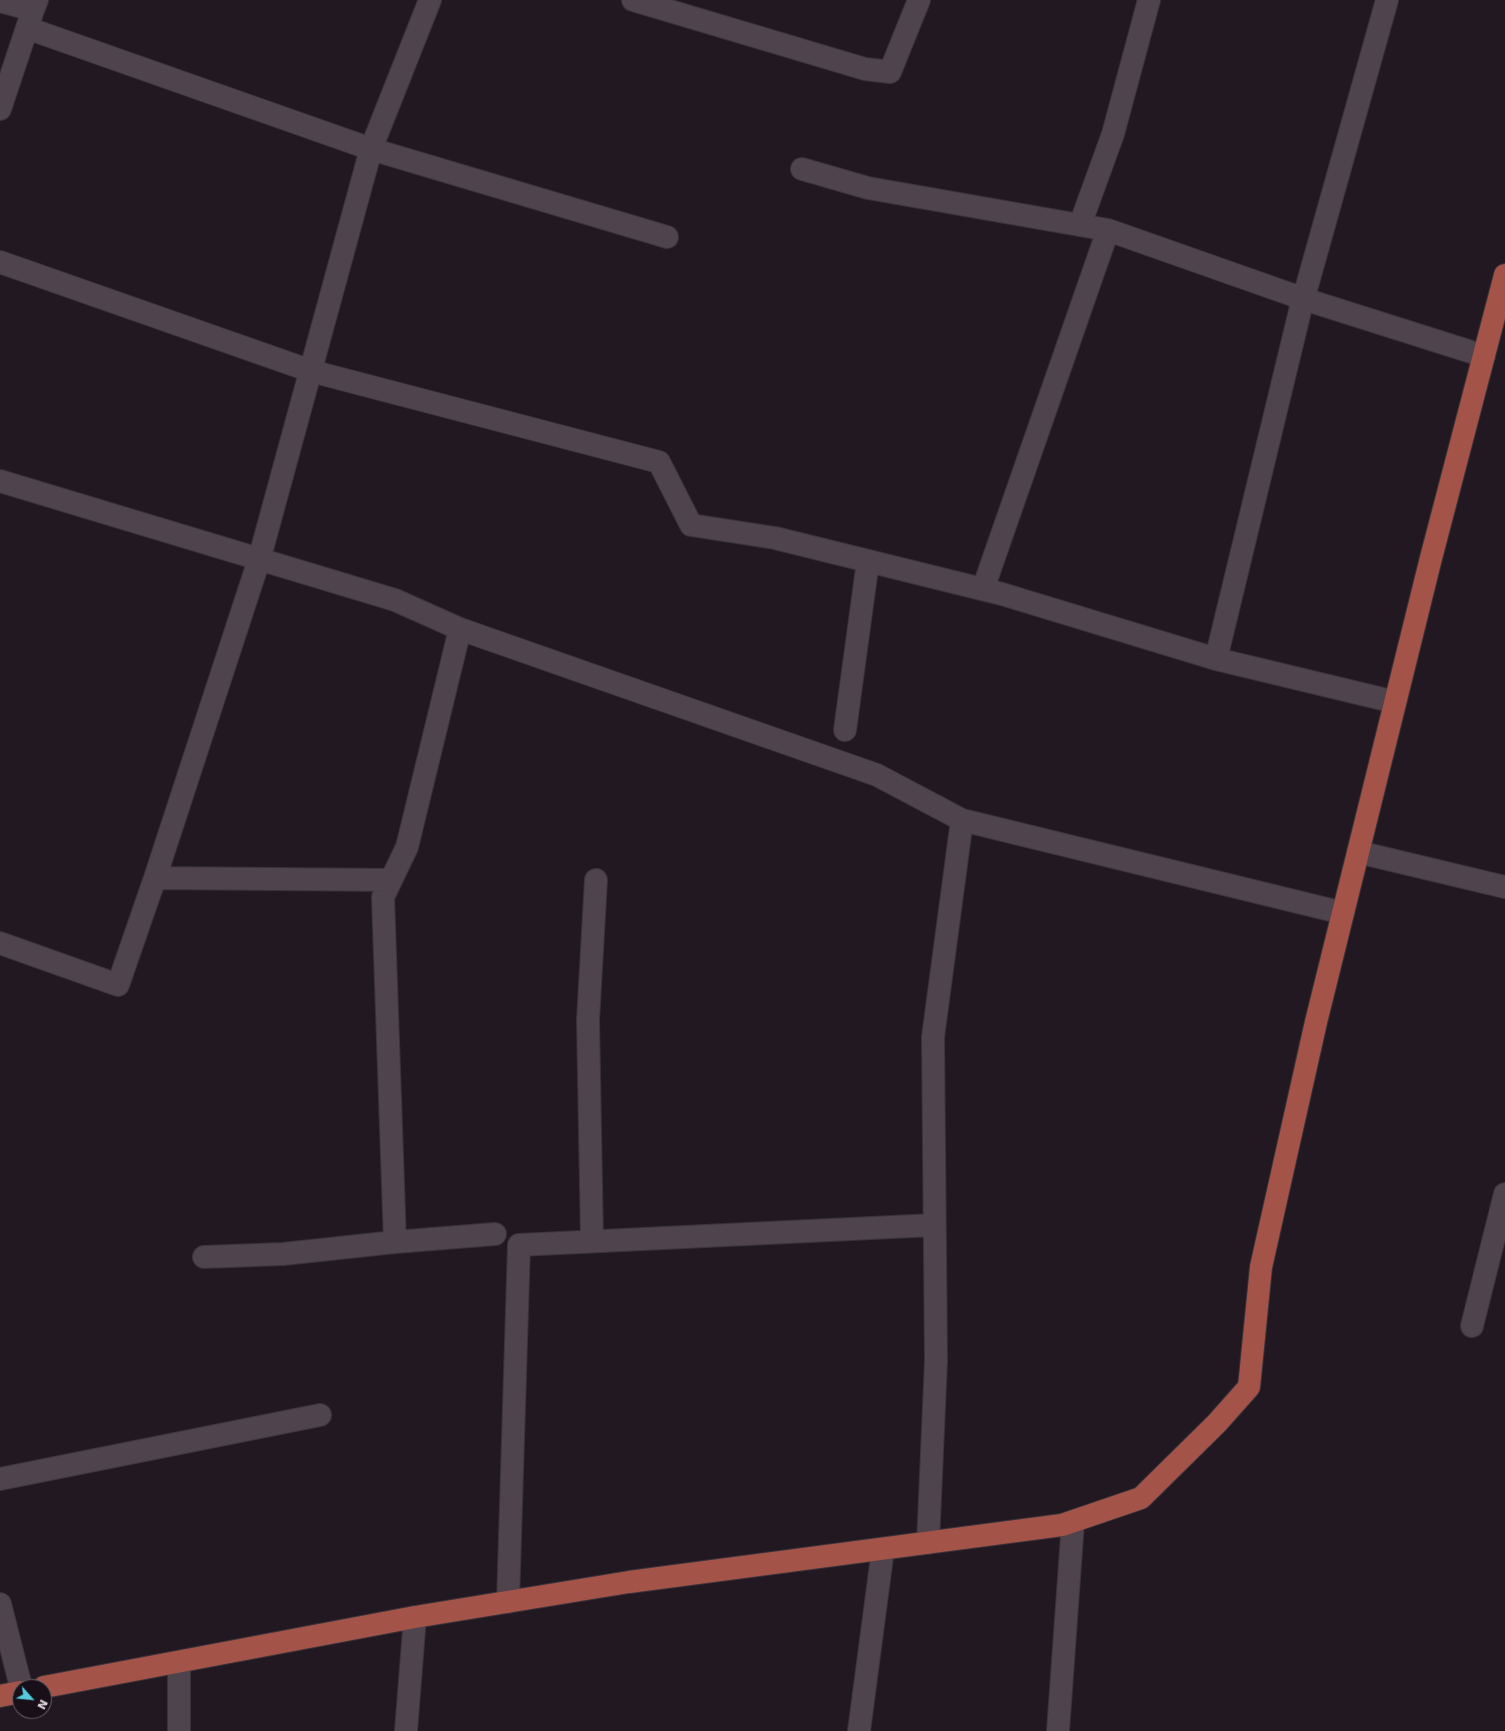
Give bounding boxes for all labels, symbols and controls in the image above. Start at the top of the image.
north arrow [12,1679,52,1719]
text: N [34,1697,50,1711]

